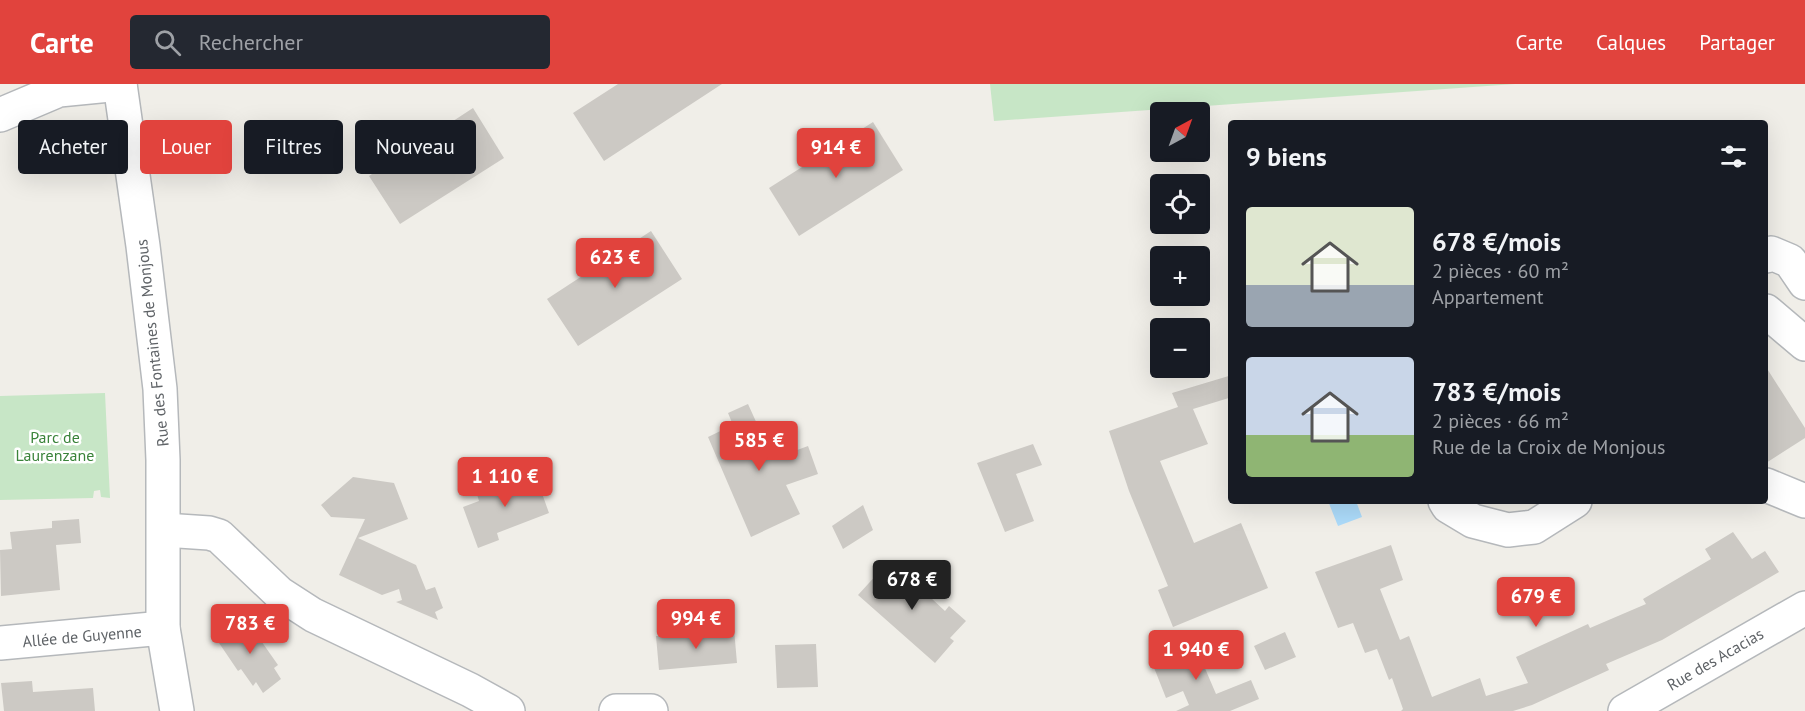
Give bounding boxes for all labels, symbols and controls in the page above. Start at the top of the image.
search box [130,15,550,69]
text: Carte [30,24,94,61]
icon: search [151,26,184,59]
text: Rechercher [199,28,303,56]
text: Carte [1516,29,1563,56]
text: Calques [1596,29,1666,56]
text: Partager [1699,29,1775,56]
north arrow [1150,102,1210,162]
map controls [1150,102,1210,378]
chip: Acheter [18,120,128,174]
chip: Louer [140,120,232,174]
chip: Filtres [244,120,343,174]
chip: Nouveau [355,120,476,174]
pin: 914 € [794,128,878,179]
text: 914 € [811,134,861,160]
text: 9 biens [1246,140,1327,173]
icon: filters [1717,140,1750,173]
button: locate [1150,174,1210,234]
text: 678 €/mois [1432,225,1561,258]
icon: home [1294,231,1366,303]
street label: Rue des Fontaines de Monjous [131,238,173,448]
pin: 623 € [573,238,657,289]
text: 623 € [590,244,640,270]
button: + [1150,246,1210,306]
text: 2 pièces · 60 m² [1432,258,1569,284]
text: Appartement [1432,284,1544,310]
button: − [1150,318,1210,378]
text: 783 €/mois [1432,375,1561,408]
icon: home [1294,381,1366,453]
text: 2 pièces · 66 m² [1432,408,1569,434]
pin: 585 € [717,421,801,472]
park label: Parc de Laurenzane [16,427,94,465]
text: 585 € [734,427,784,453]
text: Rue de la Croix de Monjous [1432,434,1665,460]
pin: 1 110 € [450,457,560,508]
text: 1 110 € [472,463,538,489]
pin: 678 € [870,560,954,611]
text: 678 € [887,566,937,592]
pin: 679 € [1494,577,1578,628]
text: 679 € [1511,583,1561,609]
pin: 994 € [654,599,738,650]
pin: 783 € [208,604,292,655]
text: 994 € [671,605,721,631]
text: 783 € [225,610,275,636]
street label: Allée de Guyenne [22,621,142,651]
street label: Rue des Acacias [1663,623,1767,695]
pin: 1 940 € [1141,630,1251,681]
text: 1 940 € [1163,636,1229,662]

